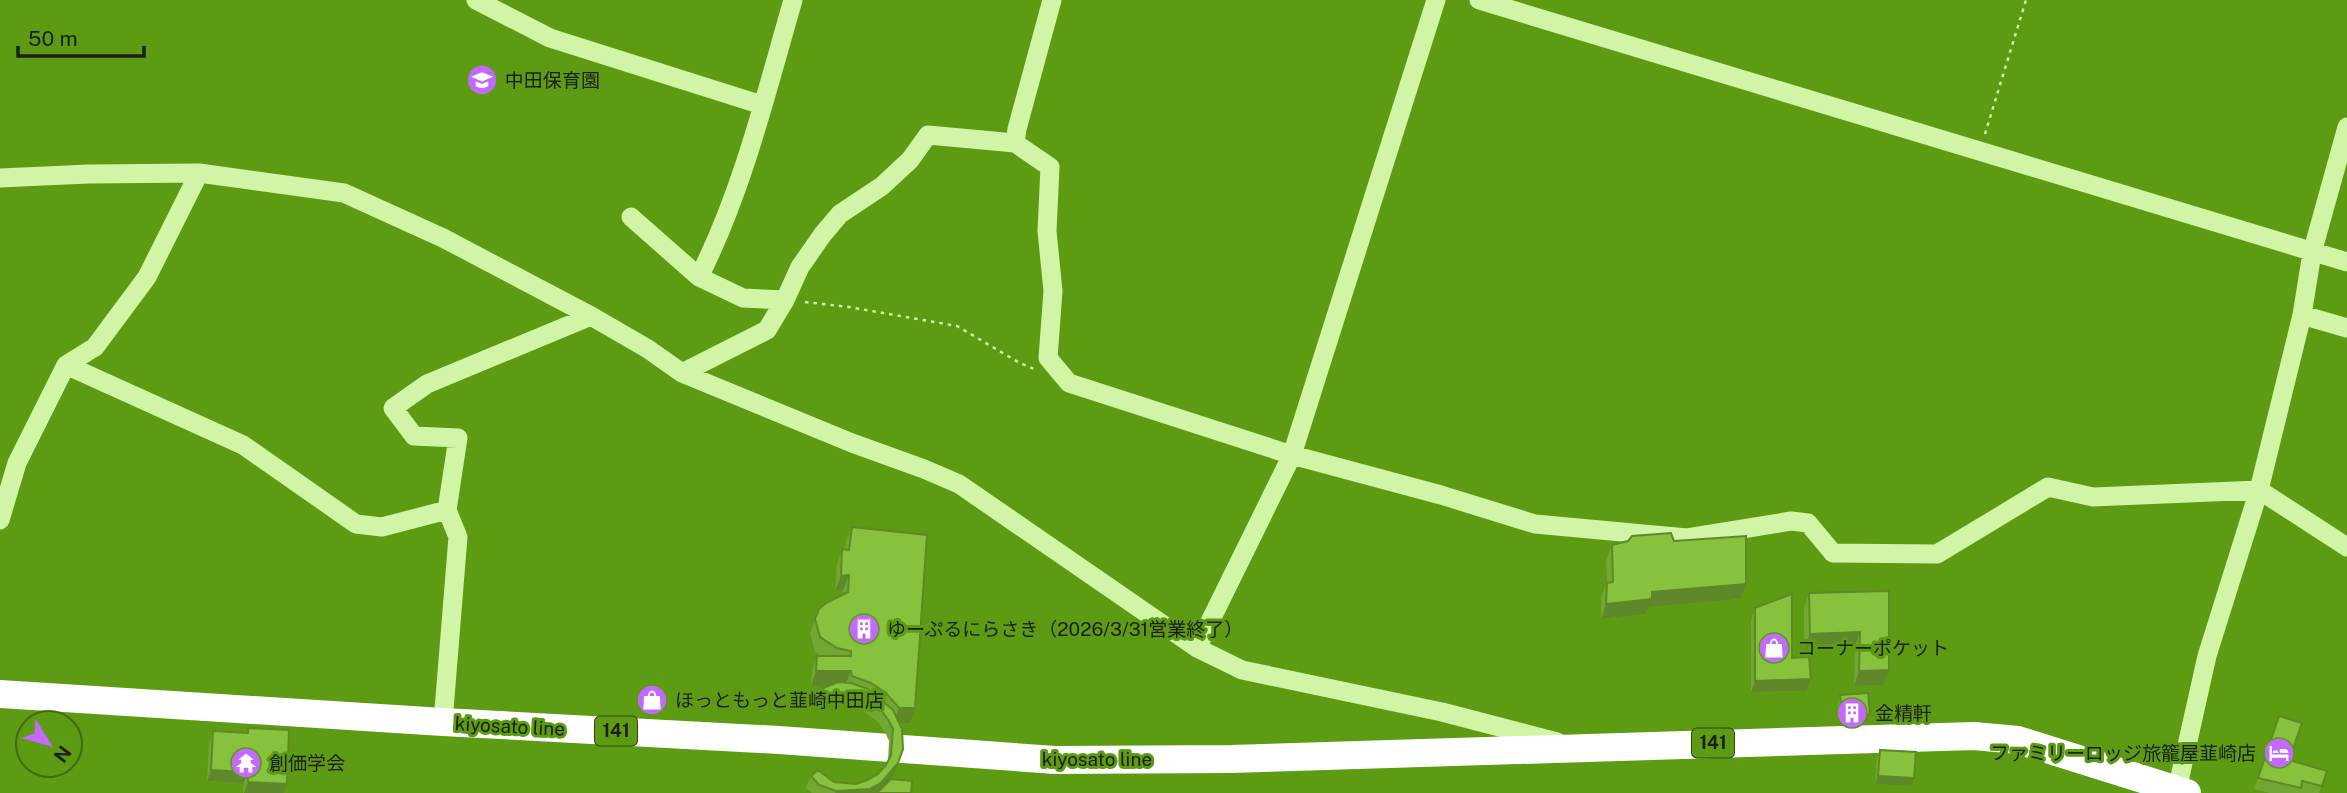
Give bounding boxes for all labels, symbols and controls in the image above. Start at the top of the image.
scale bar [18,14,144,58]
text: 50 m [28,26,78,51]
school or university icon: 中田保育園 [465,63,499,97]
place label: 中田保育園 [505,69,600,91]
building icon: ゆーぷるにらさき（2026/3/31営業終了） [847,612,881,646]
place label: ゆーぷるにらさき（2026/3/31営業終了） [887,618,1243,640]
shop icon: コーナーポケット [1757,631,1791,665]
place label: コーナーポケット [1797,637,1949,659]
shop icon: ほっともっと韮崎中田店 [635,683,669,717]
place label: ほっともっと韮崎中田店 [675,689,884,711]
building icon: 金精軒 [1835,696,1869,730]
place label: 金精軒 [1875,702,1932,724]
north arrow [14,709,84,779]
street label: kiyosato line [454,712,566,740]
road number: 141 [595,716,637,746]
road number: 141 [1692,728,1734,758]
hotel icon: ファミリーロッジ旅籠屋韮崎店 [2262,736,2296,770]
text: N [49,742,76,767]
place label: ファミリーロッジ旅籠屋韮崎店 [1990,742,2256,764]
temple icon: 創価学会 [229,746,263,780]
street label: kiyosato line [1042,748,1152,770]
place label: 創価学会 [269,752,345,774]

